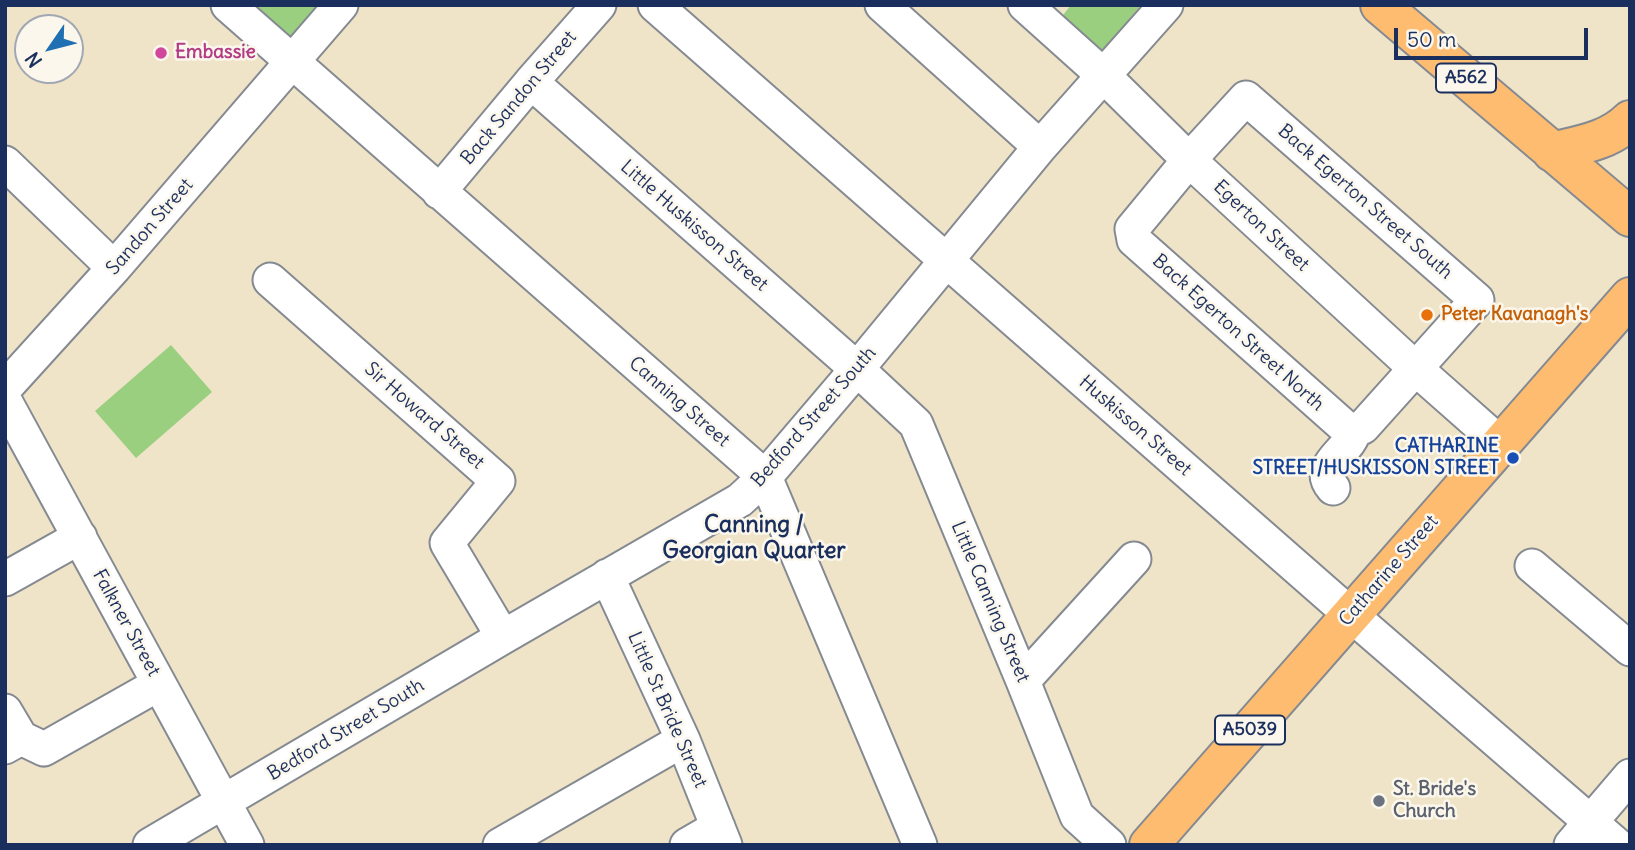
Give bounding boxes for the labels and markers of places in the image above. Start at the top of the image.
place label: Embassie [175,42,256,64]
marker: Embassie [153,45,169,61]
place label: Peter Kavanagh's [1441,304,1588,326]
marker: Peter Kavanagh's [1419,307,1435,323]
place label: CATHARINE STREET/HUSKISSON STREET [1252,436,1499,480]
marker: CATHARINE STREET/HUSKISSON STREET [1505,450,1521,466]
place label: St. Bride's Church [1393,779,1476,823]
marker: St. Bride's Church [1371,793,1387,809]

